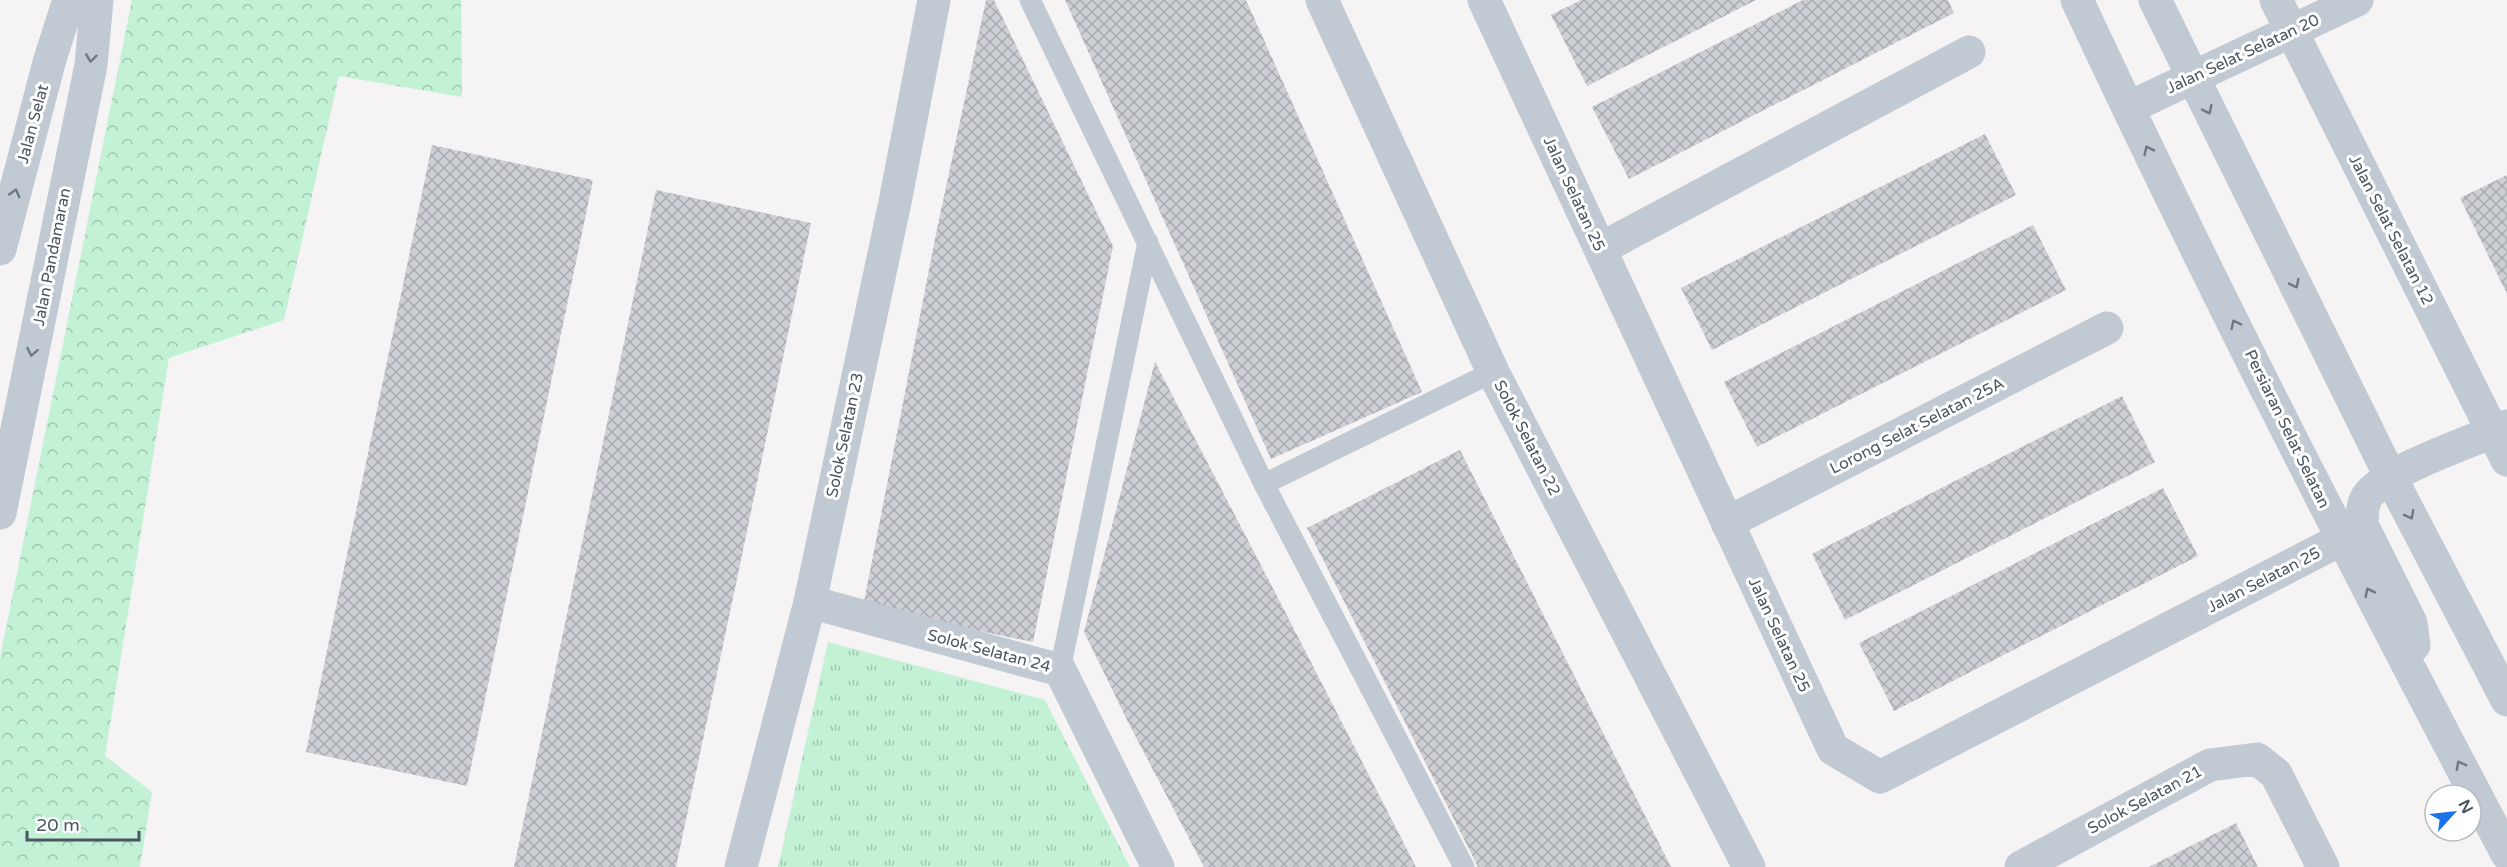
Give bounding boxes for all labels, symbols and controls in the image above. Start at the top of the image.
street label: Jalan Selat Selatan 20 [2164,10,2322,98]
one-way arrow [86,54,98,63]
street label: Jalan Selat [13,82,53,166]
one-way arrow [2201,103,2212,114]
street label: Jalan Selatan 25 [1539,134,1609,254]
one-way arrow [2144,145,2156,156]
street label: Jalan Selat Selatan 12 [2344,151,2438,309]
street label: Jalan Pandamaran [29,186,75,328]
one-way arrow [7,188,20,198]
one-way arrow [2287,278,2299,289]
one-way arrow [2231,320,2242,331]
street label: Persiaran Selat Selatan [2240,346,2334,512]
one-way arrow [26,347,39,357]
street label: Solok Selatan 23 [822,371,868,499]
street label: Lorong Selat Selatan 25A [1826,373,2008,479]
street label: Solok Selatan 22 [1489,377,1565,499]
one-way arrow [2403,508,2415,519]
street label: Jalan Selatan 25 [2204,543,2324,617]
street label: Jalan Selatan 25 [1744,575,1814,695]
one-way arrow [2365,588,2377,599]
street label: Solok Selatan 24 [925,625,1053,677]
street label: Solok Selatan 21 [2084,761,2206,839]
one-way arrow [2456,761,2467,771]
north arrow [2423,783,2483,843]
text: N [2454,796,2477,817]
scale bar [27,804,140,842]
text: 20 m [36,814,80,836]

